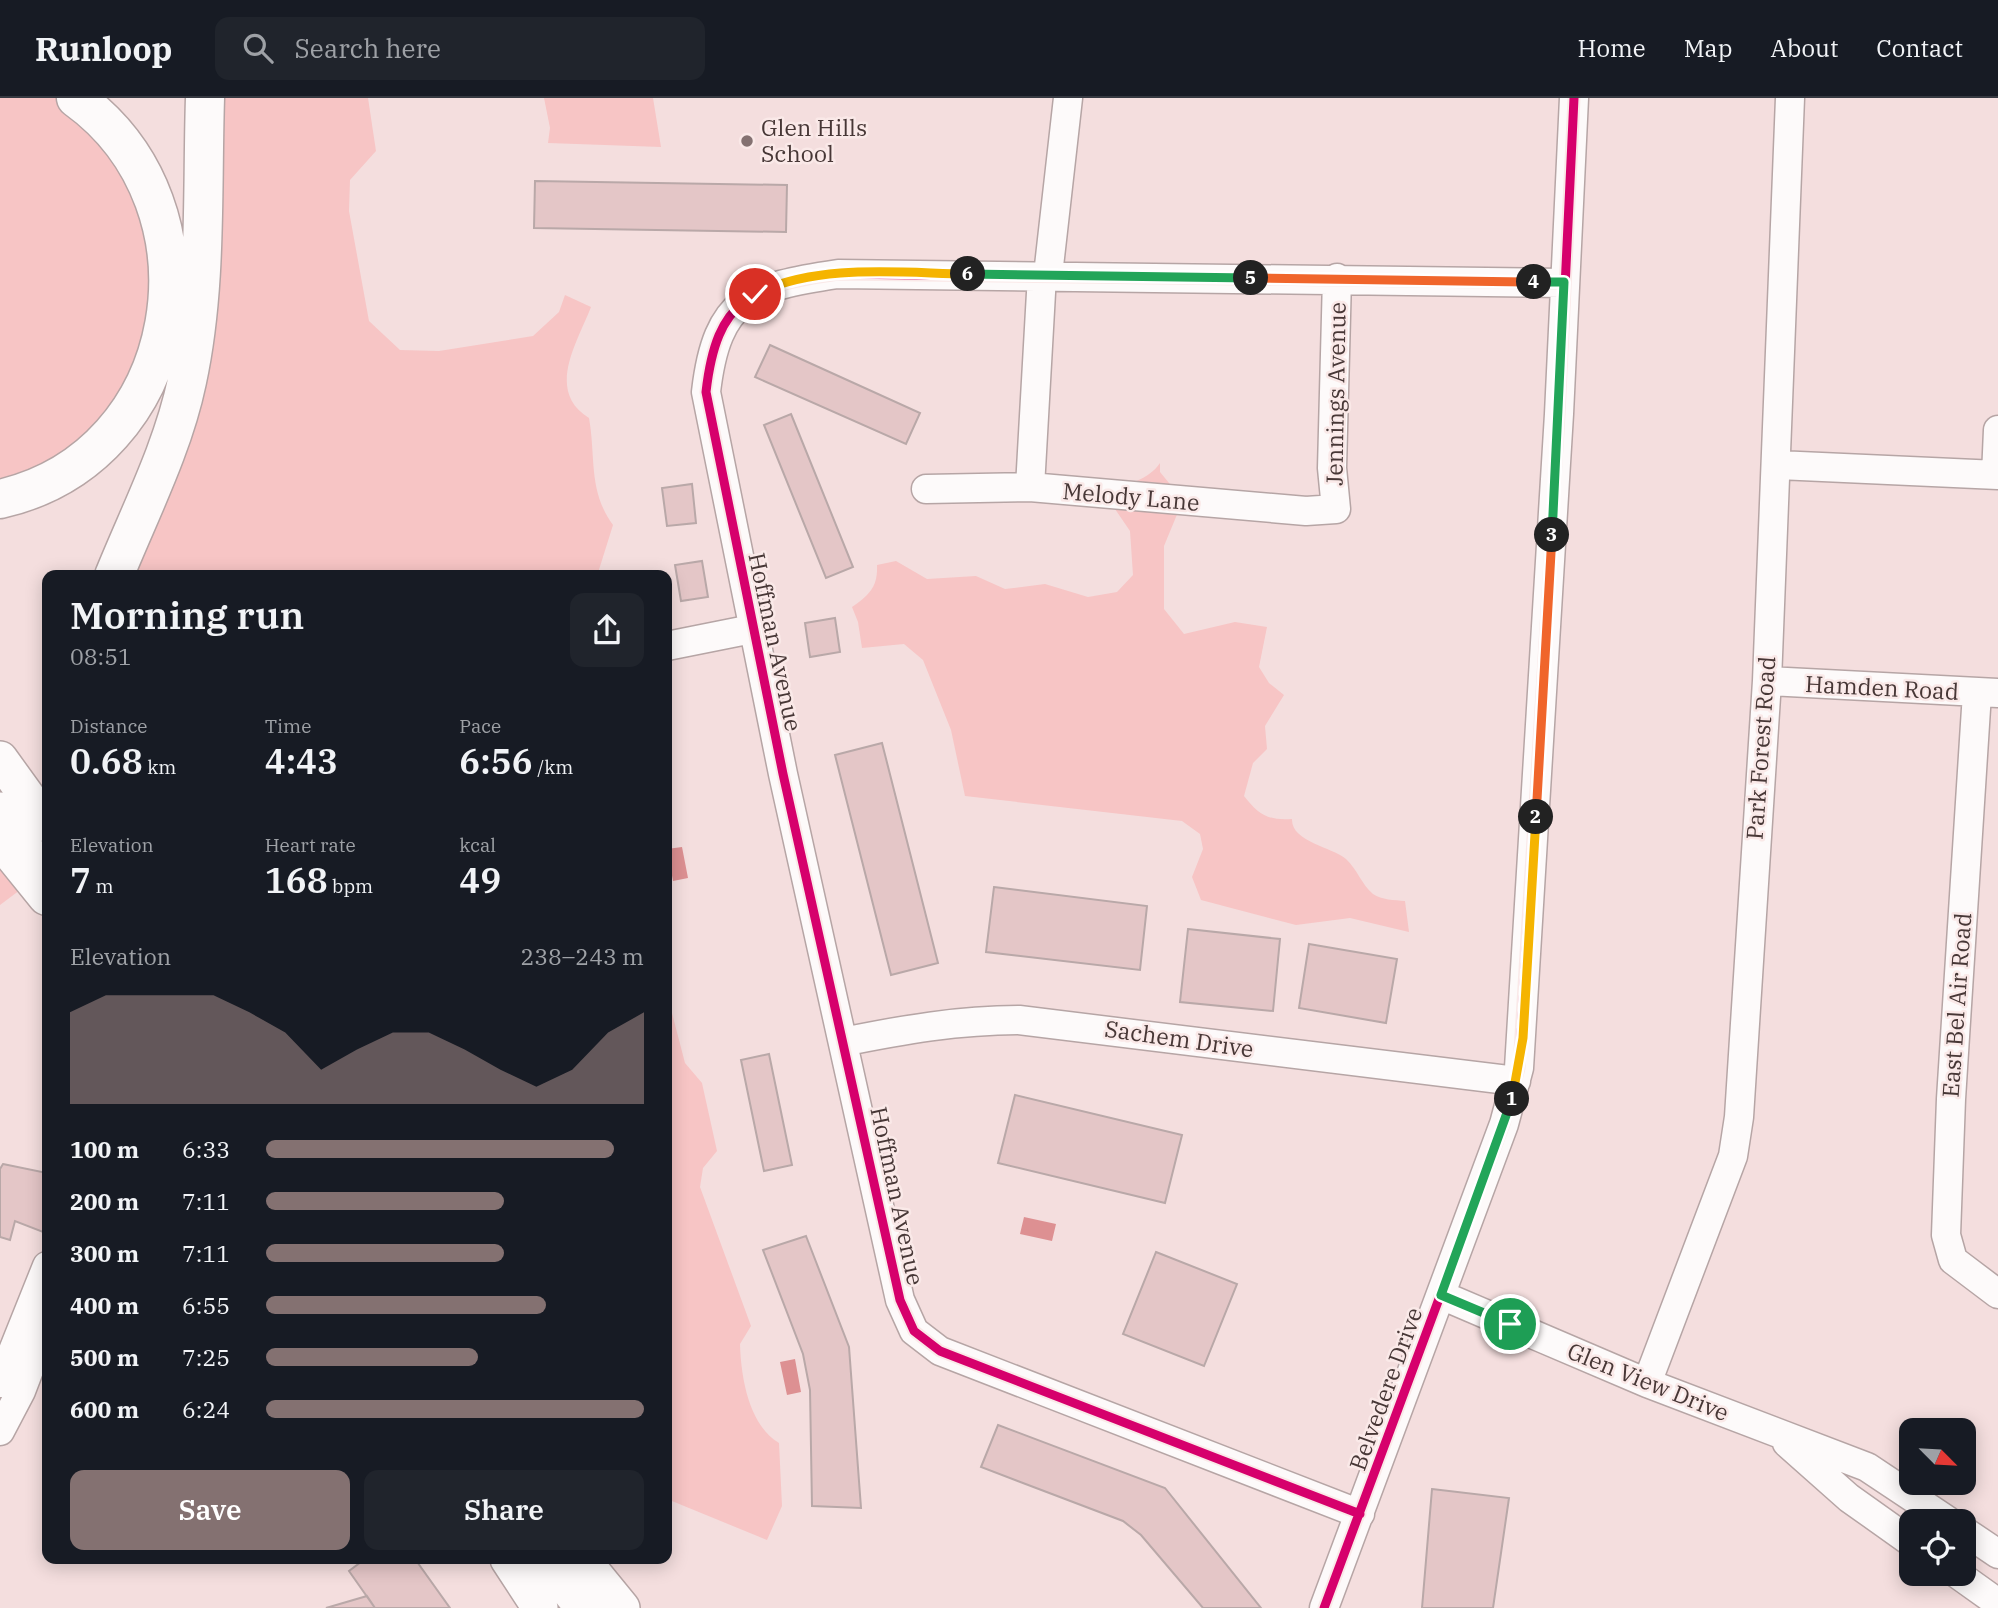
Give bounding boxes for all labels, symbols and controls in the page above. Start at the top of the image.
search box [215,17,705,80]
text: Runloop [35,27,173,70]
icon: search [239,29,277,67]
text: Search here [295,31,441,65]
text: Home [1578,32,1646,64]
text: Map [1684,32,1732,64]
text: About [1770,32,1838,64]
text: Contact [1876,32,1963,64]
place label: Glen Hills School [761,112,867,168]
marker: Glen Hills School [739,133,755,149]
pin: 6 [950,256,986,292]
pin: 5 [1234,260,1268,296]
text: 6 [962,261,973,285]
pin [725,264,785,324]
pin: 4 [1516,264,1552,300]
text: 5 [1245,265,1256,289]
text: 4 [1528,269,1539,293]
icon: check [736,275,774,313]
street label: Jennings Avenue [1318,302,1352,486]
street label: Melody Lane [1061,475,1201,517]
pin: 3 [1534,518,1570,552]
text: 3 [1546,522,1557,546]
street label: Hoffman Avenue [742,550,810,734]
text: Morning run [70,590,304,639]
button: share [570,593,644,667]
text: 08:51 [70,641,132,671]
street label: Park Forest Road [1739,655,1781,841]
street label: Hamden Road [1804,668,1960,706]
text: Distance [70,714,148,738]
text: Time [265,714,311,738]
text: Pace [459,714,501,738]
text: 0.68 [70,738,143,784]
text: 4:43 [265,738,338,784]
text: 6:56 [459,738,533,784]
text: km [143,755,176,779]
text: /km [533,755,573,779]
pin: 2 [1518,800,1554,834]
text: 2 [1530,804,1541,828]
text: Elevation [70,833,154,857]
text: Heart rate [265,833,356,857]
text: kcal [459,833,496,857]
text: 7 [70,857,91,903]
text: 168 [265,857,328,903]
text: 49 [459,857,501,903]
text: m [91,874,114,898]
text: bpm [328,874,373,898]
street label: East Bel Air Road [1935,911,1977,1098]
text: Elevation [70,941,171,971]
text: 238–243 m [520,941,644,971]
street label: Sachem Drive [1103,1013,1255,1063]
pin: 1 [1494,1082,1530,1116]
text: 1 [1506,1086,1517,1110]
street label: Hoffman Avenue [864,1104,932,1288]
text: 100 m [70,1134,139,1164]
text: 6:33 [182,1134,230,1164]
text: 200 m [70,1186,139,1216]
text: 7:11 [182,1186,230,1216]
text: 300 m [70,1238,139,1268]
text: 7:11 [182,1238,230,1268]
text: 400 m [70,1290,139,1320]
text: 6:55 [182,1290,230,1320]
pin [1480,1294,1540,1354]
street label: Belvedere Drive [1342,1303,1428,1474]
icon: arrive [1491,1305,1529,1343]
street label: Glen View Drive [1563,1335,1733,1427]
text: 500 m [70,1342,139,1372]
text: 7:25 [182,1342,230,1372]
text: 600 m [70,1394,139,1424]
text: 6:24 [182,1394,230,1424]
north arrow [1899,1418,1976,1494]
map controls [1899,1418,1976,1586]
button: Save [70,1470,350,1550]
button: Share [364,1470,644,1550]
button: locate [1899,1509,1976,1586]

